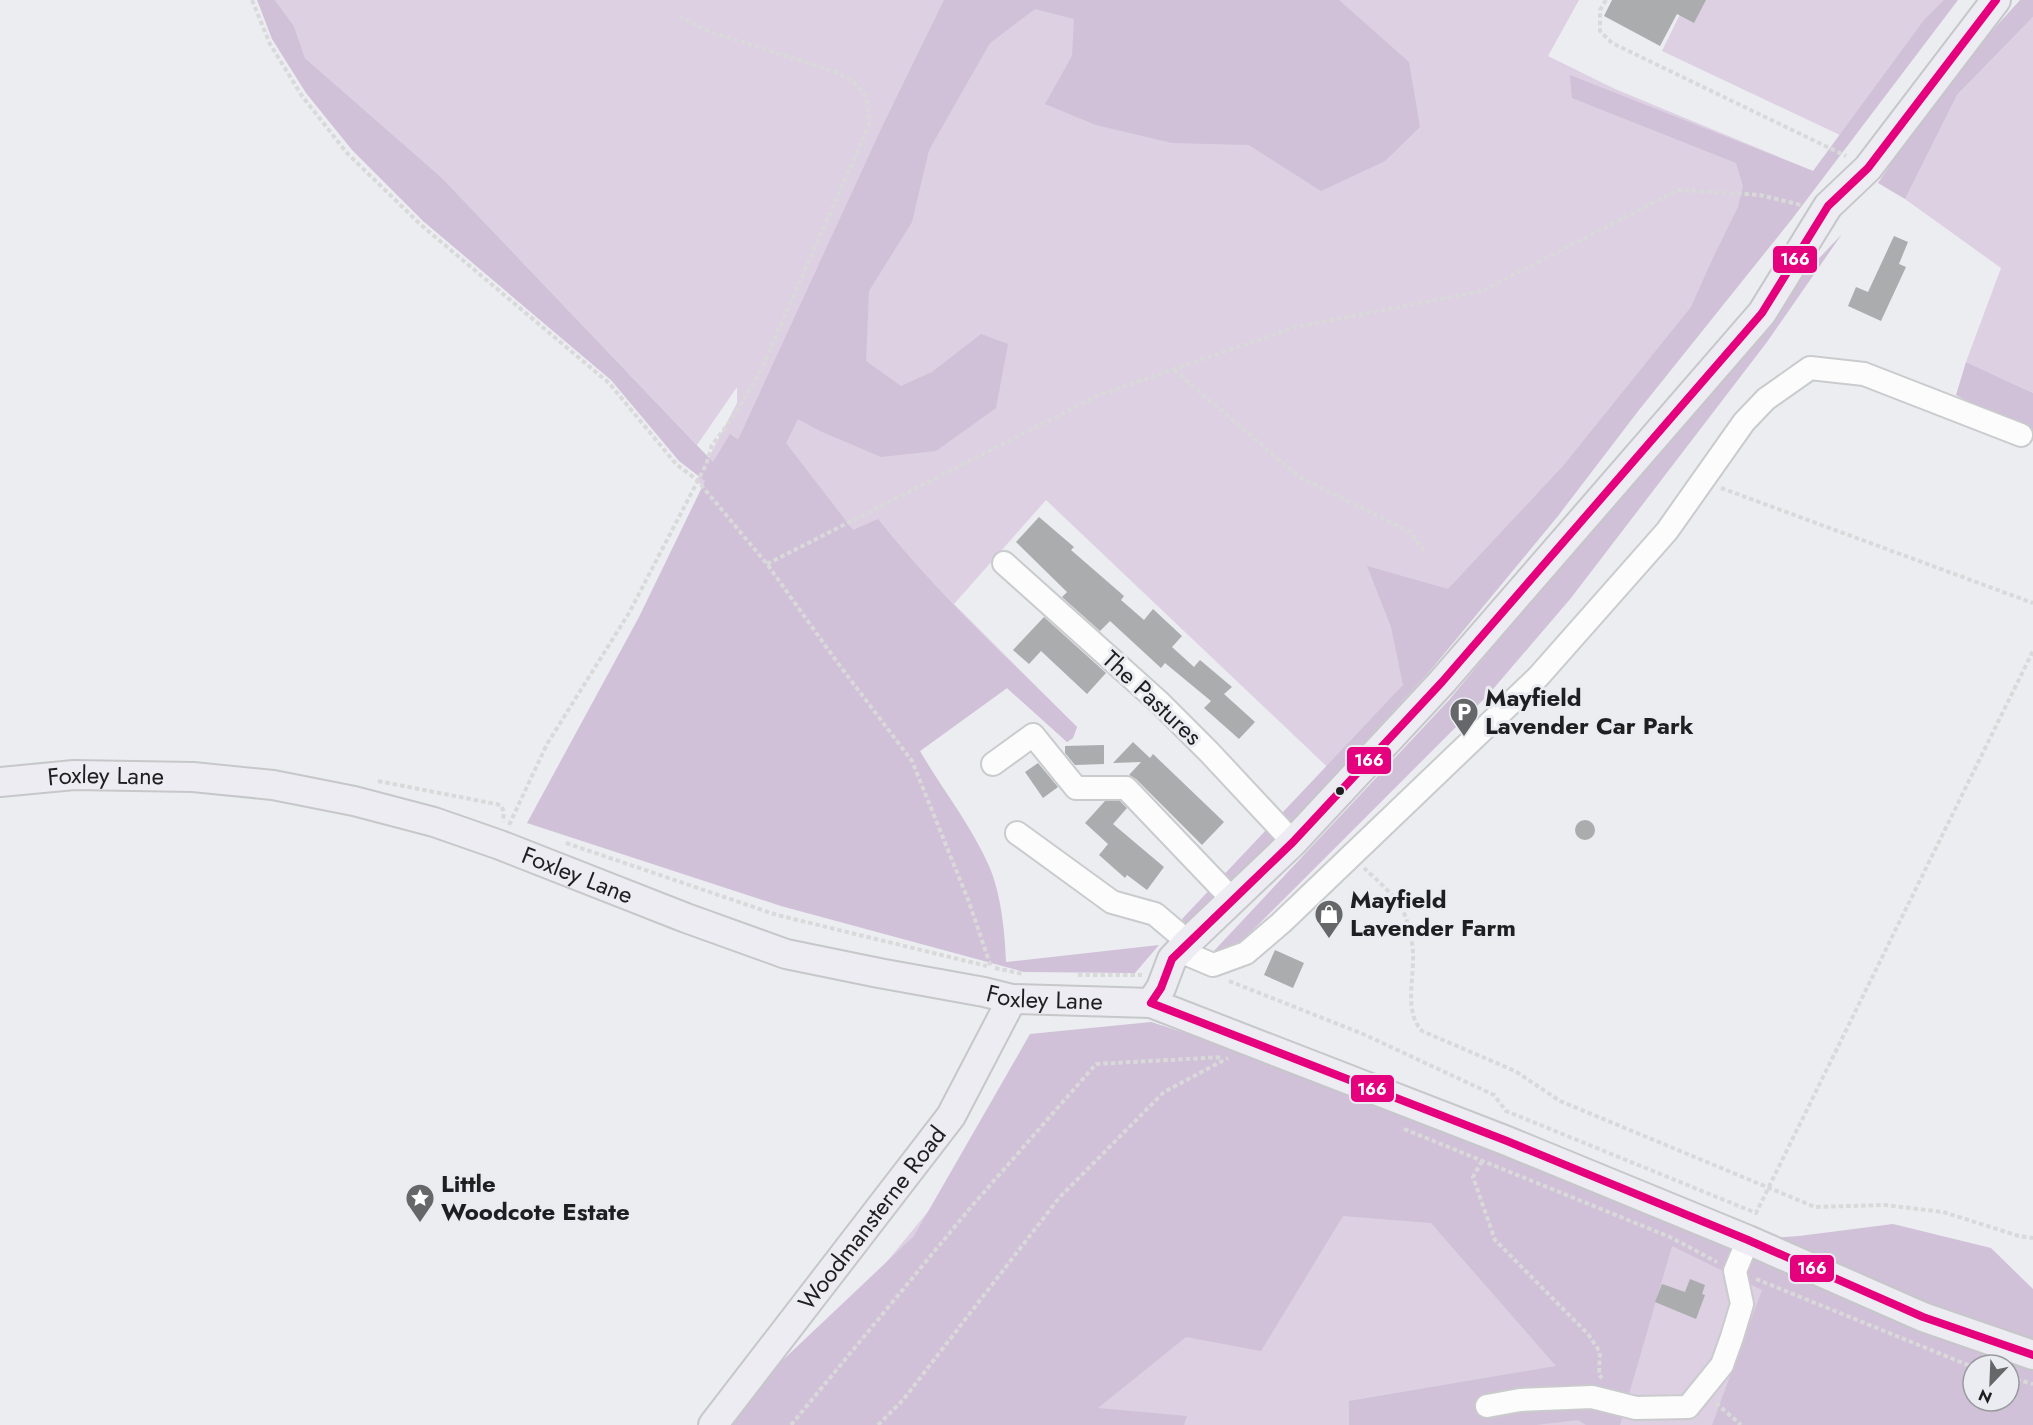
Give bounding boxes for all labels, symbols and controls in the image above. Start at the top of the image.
line badge: 166 [1772,245,1818,274]
text: 166 [1780,248,1810,271]
street label: The Pastures [1095,642,1210,753]
place label: Mayfield Lavender Car Park [1485,680,1694,743]
parking icon: Mayfield Lavender Car Park [1448,696,1480,738]
line badge: 166 [1346,746,1392,775]
text: 166 [1354,749,1384,772]
street label: Foxley Lane [46,757,164,794]
unlabelled marker [1334,785,1346,797]
street label: Foxley Lane [517,837,638,913]
place label: Mayfield Lavender Farm [1350,882,1516,945]
shop icon: Mayfield Lavender Farm [1313,898,1345,940]
street label: Foxley Lane [983,975,1103,1019]
line badge: 166 [1350,1074,1395,1103]
text: 166 [1357,1078,1387,1101]
street label: Woodmansterne Road [789,1118,954,1318]
place label: Little Woodcote Estate [441,1166,630,1229]
place icon: Little Woodcote Estate [404,1182,436,1224]
line badge: 166 [1789,1254,1835,1283]
text: 166 [1797,1257,1827,1280]
north arrow [1961,1353,2021,1413]
text: N [1975,1383,1996,1409]

